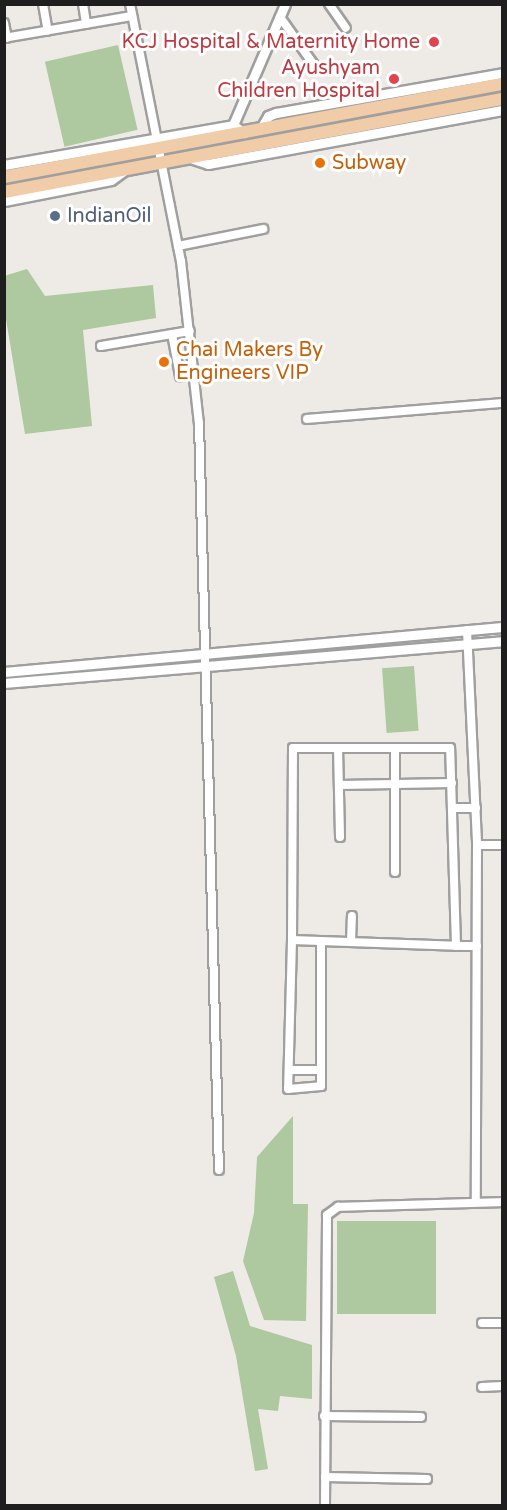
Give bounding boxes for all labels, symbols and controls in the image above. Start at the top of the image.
place label: KCJ Hospital & Maternity Home [122,30,420,54]
marker: KCJ Hospital & Maternity Home [425,33,443,51]
place label: Ayushyam Children Hospital [217,56,380,103]
marker: Ayushyam Children Hospital [385,70,403,88]
place label: Subway [332,151,406,175]
marker: Subway [313,156,327,170]
place label: IndianOil [67,204,151,228]
marker: IndianOil [48,209,62,223]
place label: Chai Makers By Engineers VIP [176,338,323,385]
marker: Chai Makers By Engineers VIP [157,355,171,369]

